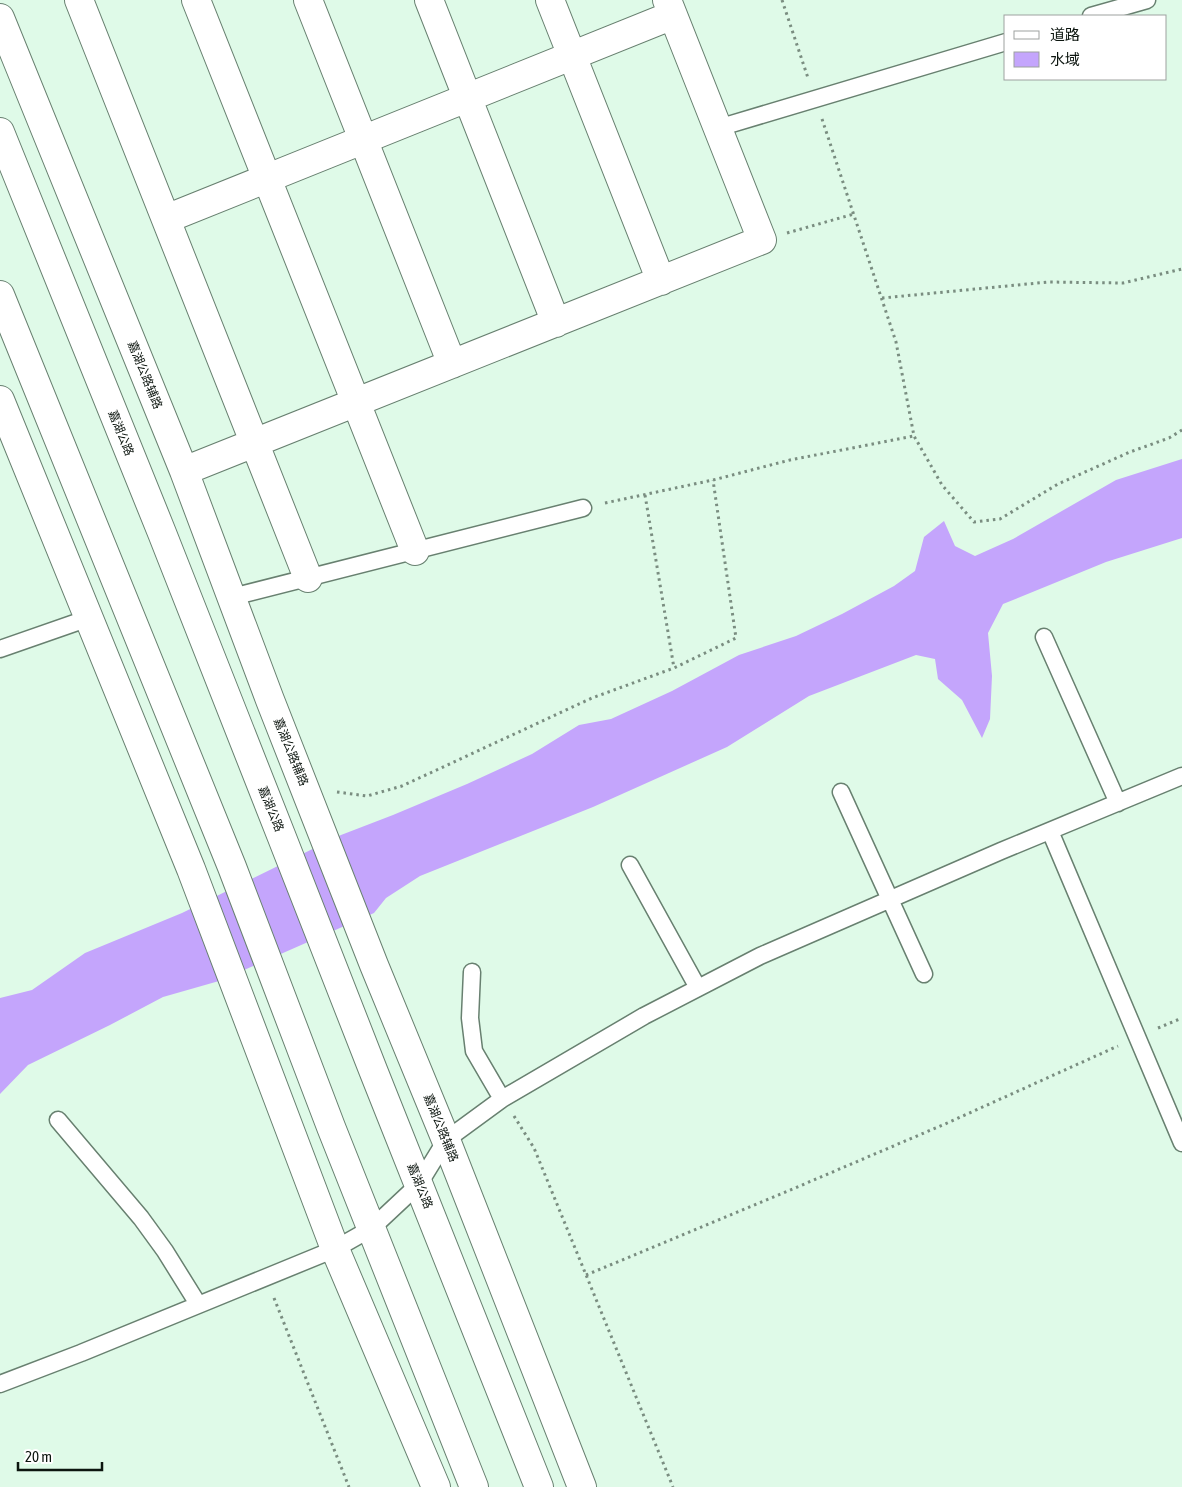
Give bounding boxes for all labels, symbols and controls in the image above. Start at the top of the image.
legend [1004,15,1167,80]
text: 道路 [1050,26,1080,43]
text: 水域 [1050,51,1080,68]
street label: 嘉湖公路辅路 [125,339,165,411]
street label: 嘉湖公路 [106,408,136,458]
street label: 嘉湖公路辅路 [271,716,311,788]
street label: 嘉湖公路 [256,784,286,834]
street label: 嘉湖公路辅路 [421,1092,461,1164]
street label: 嘉湖公路 [405,1161,435,1211]
scale bar [18,1440,101,1472]
text: 20 m [25,1448,52,1465]

